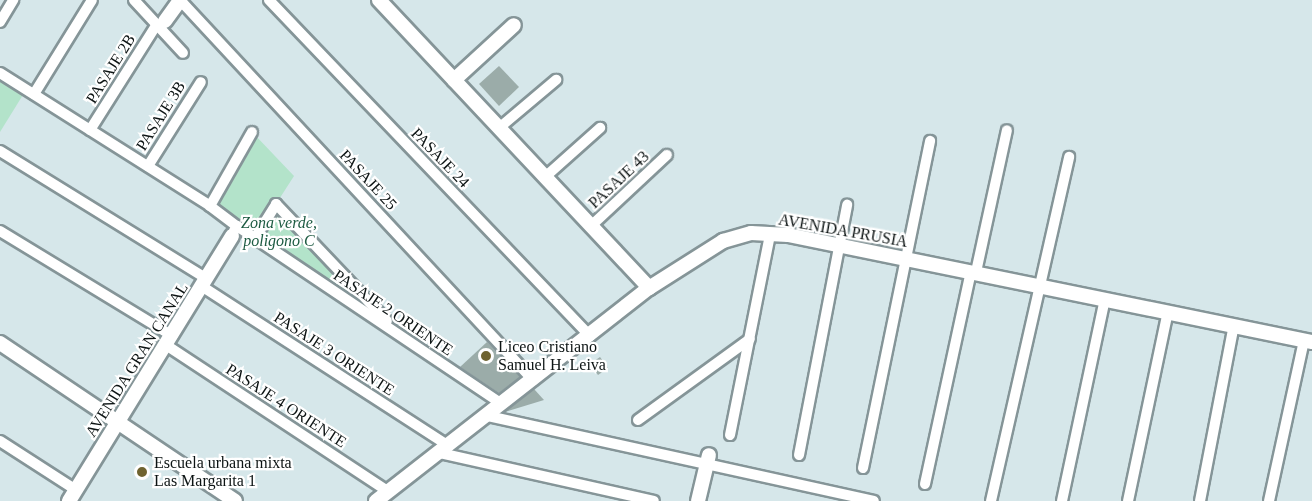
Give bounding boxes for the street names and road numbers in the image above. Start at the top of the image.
street label: PASAJE 2B [82,31,140,107]
street label: PASAJE 3B [132,78,190,154]
street label: PASAJE 24 [407,124,473,192]
street label: PASAJE 25 [335,146,401,214]
street label: PASAJE 43 [585,147,653,213]
street label: AVENIDA PRUSIA [776,210,910,252]
street label: PASAJE 2 ORIENTE [330,266,456,360]
street label: AVENIDA GRAN CANAL [81,279,193,441]
street label: PASAJE 3 ORIENTE [270,308,398,400]
street label: PASAJE 4 ORIENTE [222,360,350,452]

